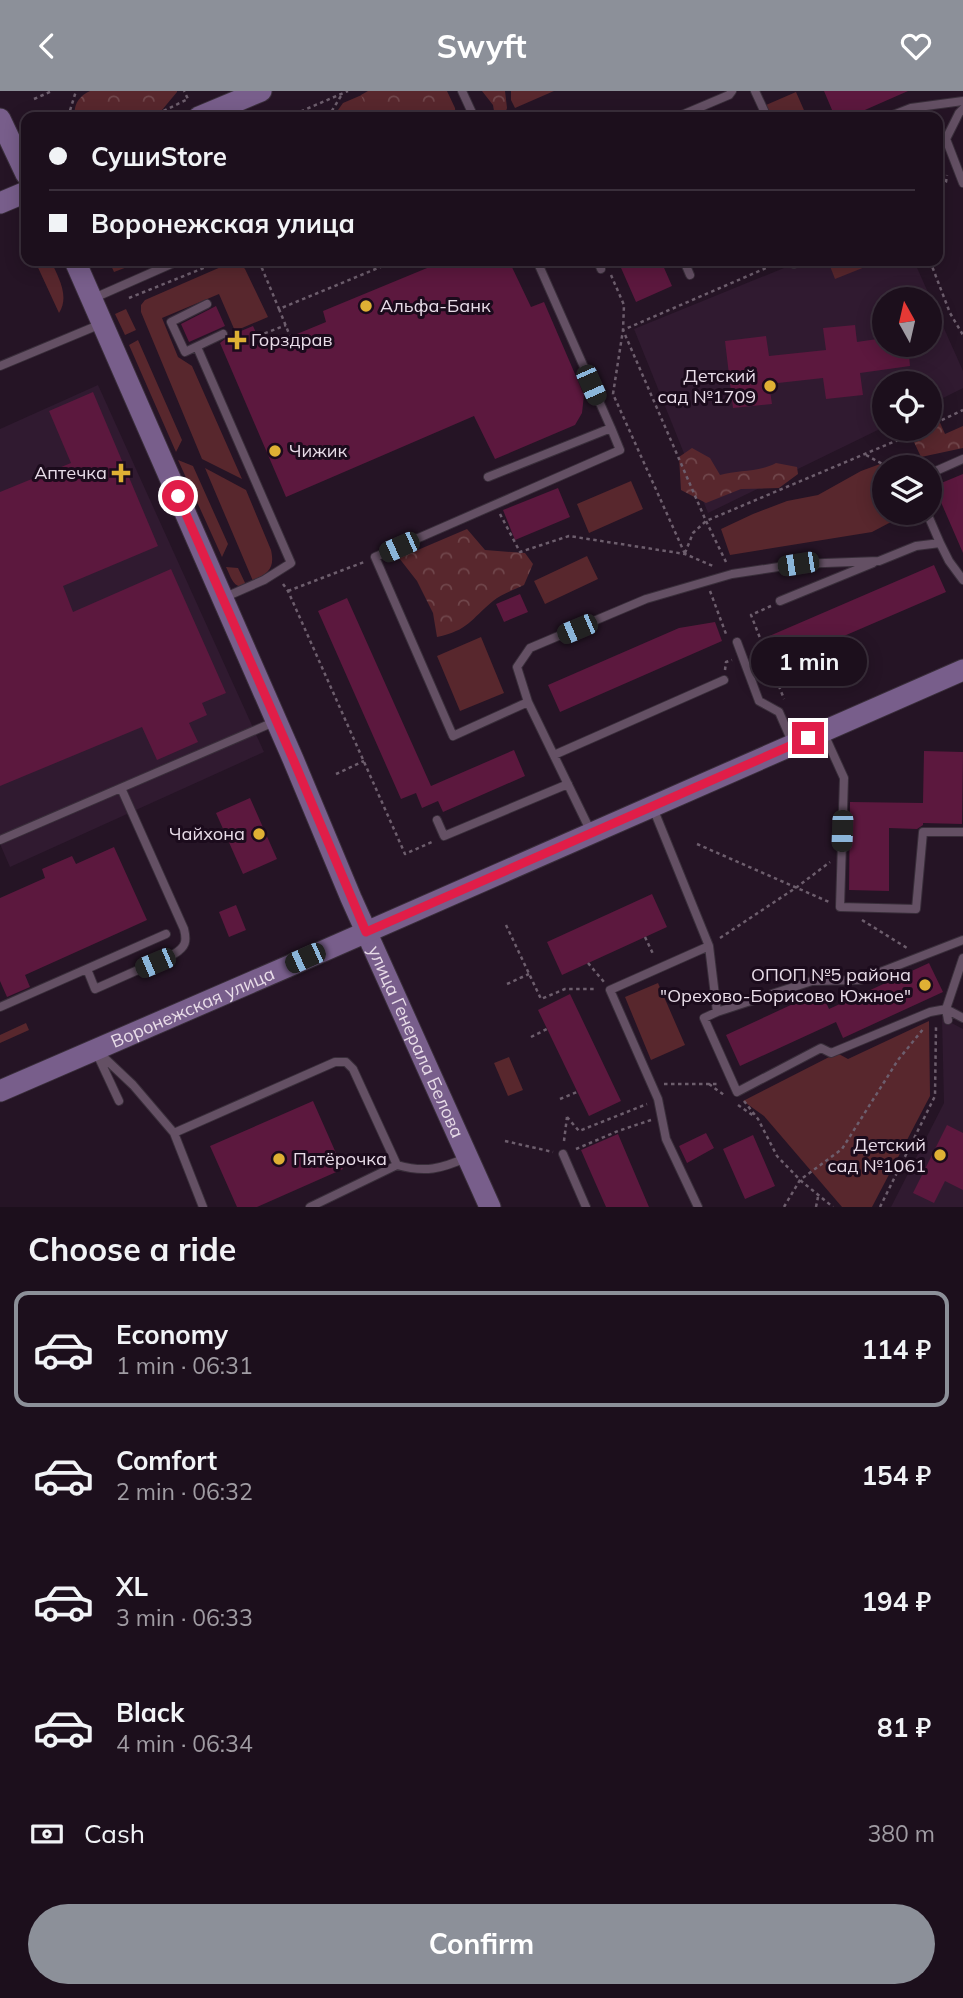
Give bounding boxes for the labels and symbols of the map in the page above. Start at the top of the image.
north arrow [872,287,942,357]
place label: Альфа-Банк [380,294,491,317]
marker: Альфа-Банк [358,298,374,314]
place label: Горздрав [251,328,333,351]
marker: Горздрав [229,332,245,348]
car [573,362,610,408]
place label: Детский сад №1709 [658,364,756,408]
marker: Детский сад №1709 [762,378,778,394]
place label: Чижик [289,439,347,462]
marker: Чижик [267,443,283,459]
place label: Аптечка [34,461,107,484]
marker: Аптечка [113,465,129,481]
route start [162,480,194,512]
car [376,529,423,565]
car [776,550,821,578]
car [554,611,601,647]
callout: 1 min [750,637,866,685]
route end [792,722,824,754]
car [831,810,854,852]
place label: Чайхона [169,822,245,845]
marker: Чайхона [251,826,267,842]
car [282,940,329,976]
street label: улица Генерала Белова [363,942,469,1141]
car [132,945,179,981]
street label: Воронежская улица [107,962,278,1053]
place label: ОПОП №5 района "Орехово-Борисово Южное" [660,963,911,1007]
marker: ОПОП №5 района "Орехово-Борисово Южное" [917,977,933,993]
place label: Детский сад №1061 [828,1133,926,1177]
place label: Пятёрочка [293,1147,387,1170]
marker: Детский сад №1061 [932,1147,948,1163]
marker: Пятёрочка [271,1151,287,1167]

